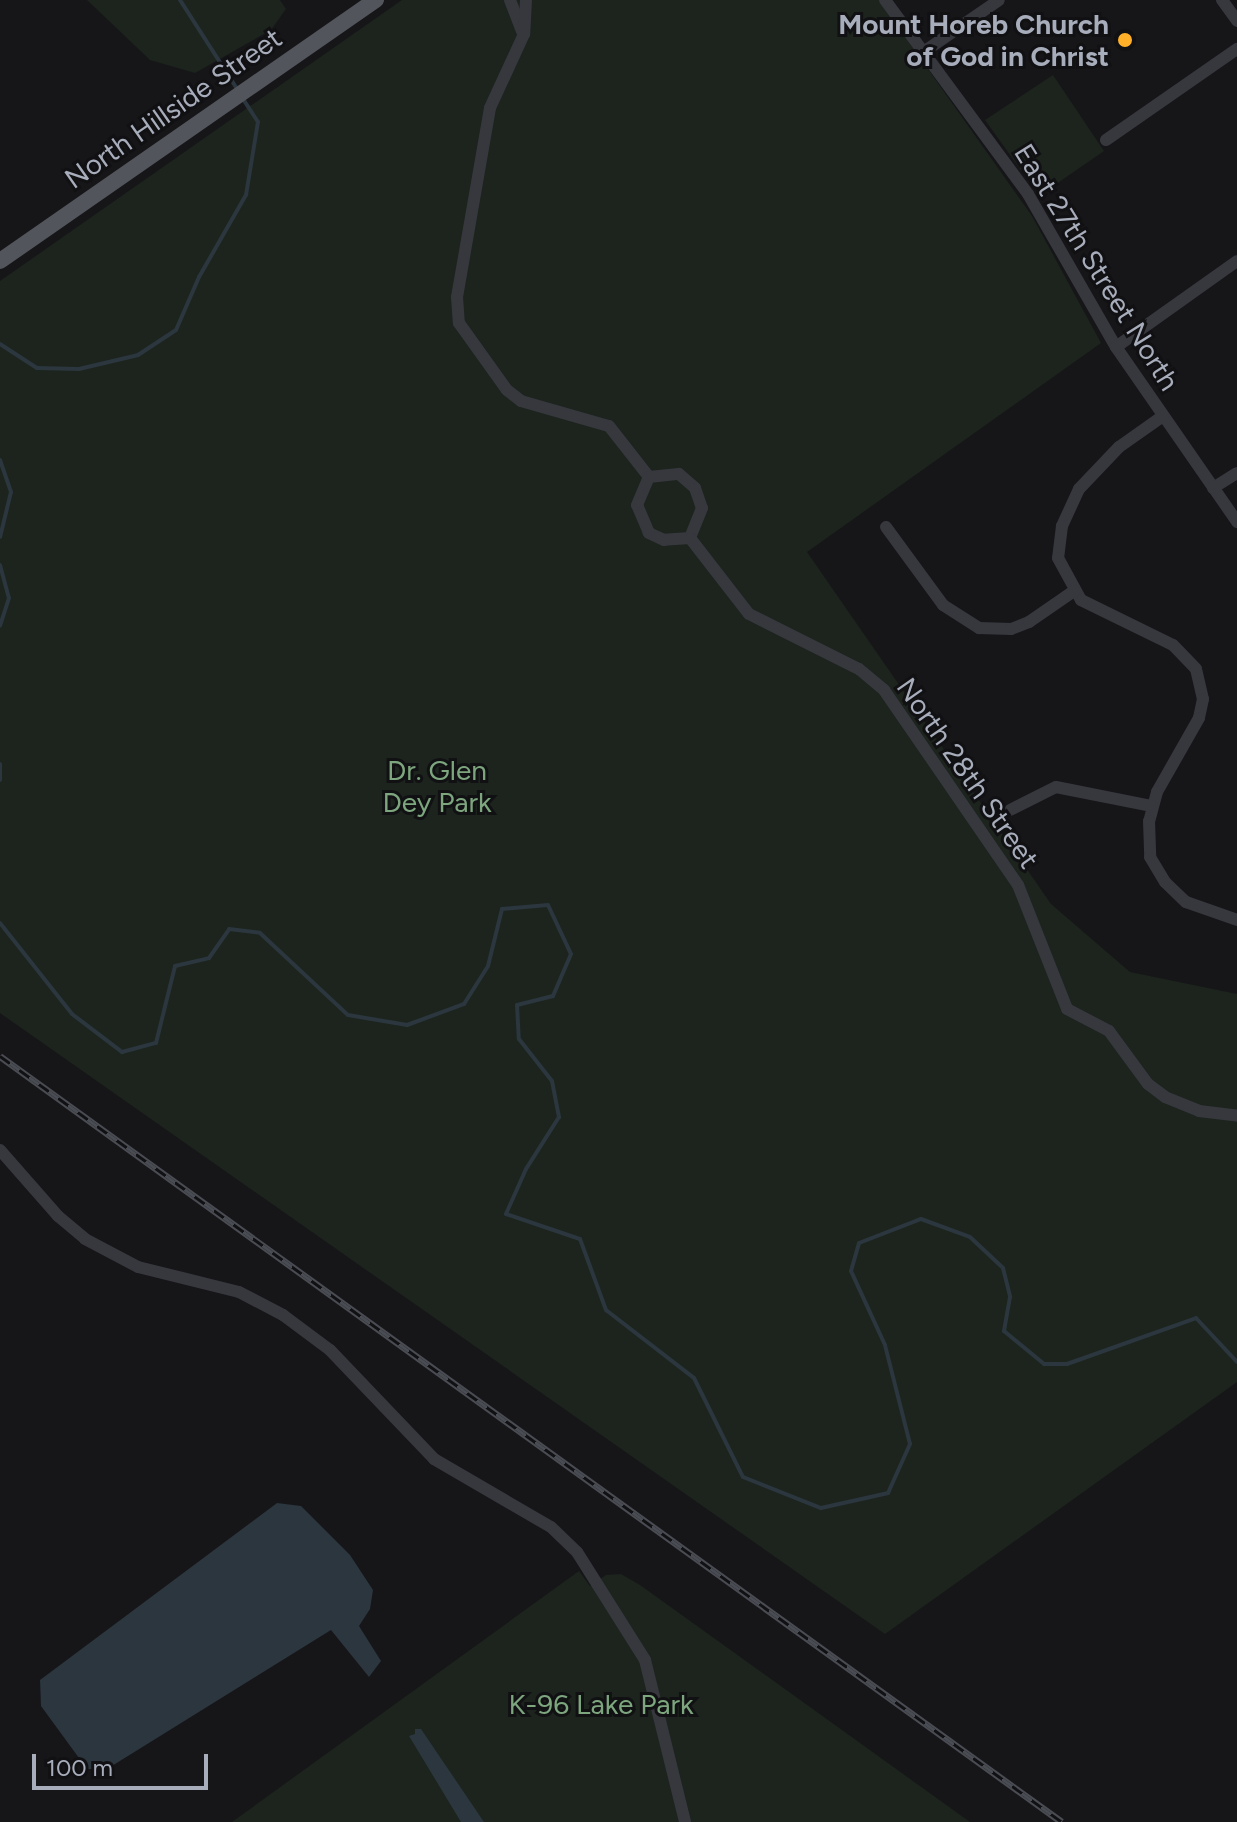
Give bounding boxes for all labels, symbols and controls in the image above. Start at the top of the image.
place label: Mount Horeb Church of God in Christ [838,7,1109,73]
street label: North Hillside Street [58,21,288,195]
marker: Mount Horeb Church of God in Christ [1116,31,1134,49]
street label: East 27th Street North [1007,138,1187,396]
street label: North 28th Street [890,671,1046,875]
park label: Dr. Glen Dey Park [382,753,492,819]
park label: K-96 Lake Park [509,1687,693,1721]
scale bar [36,1738,212,1788]
text: 100 m [46,1753,113,1782]

